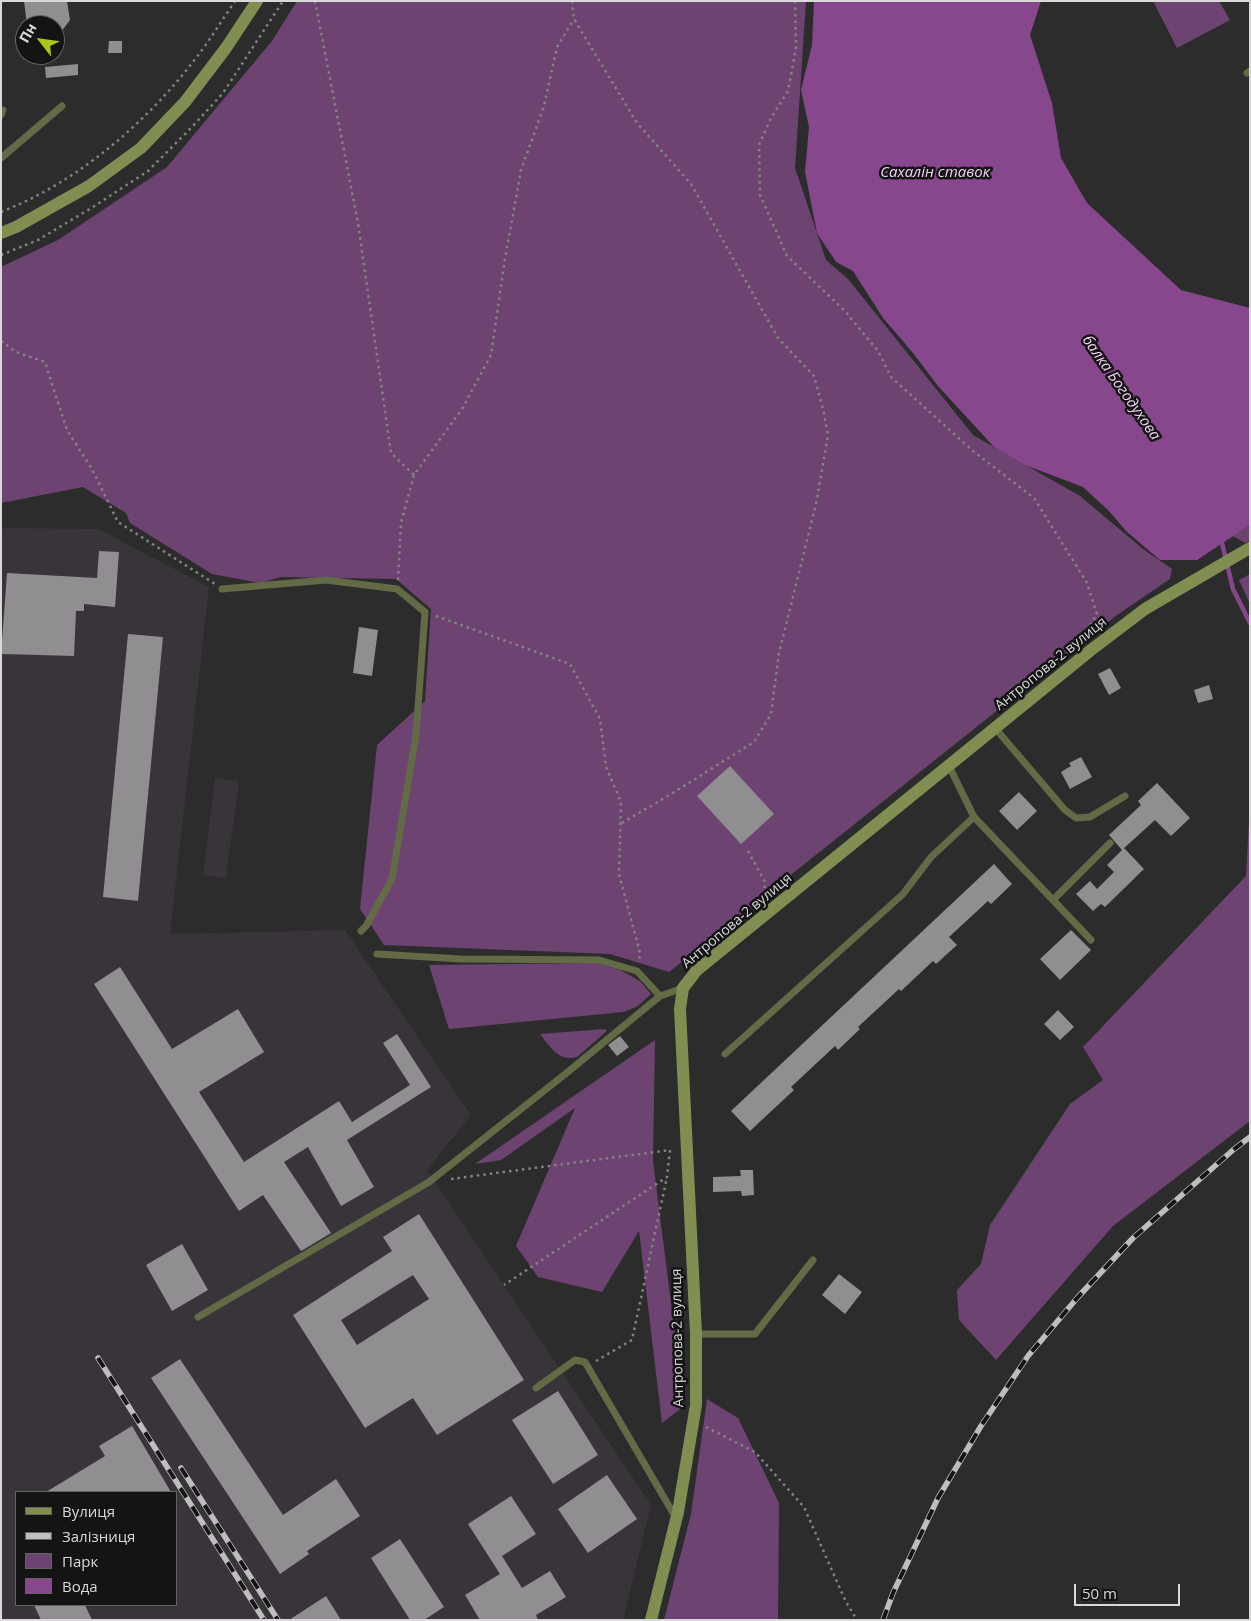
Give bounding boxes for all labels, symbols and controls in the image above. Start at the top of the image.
north arrow [15,15,65,65]
text: Пн [14,19,41,46]
water label: Сахалін ставок [880,164,990,182]
water label: балка Богодухова [1078,332,1164,444]
street label: Антропова-2 вулиця [992,614,1110,714]
street label: Антропова-2 вулиця [678,870,796,972]
street label: Антропова-2 вулиця [668,1268,688,1408]
legend [15,1491,178,1606]
text: Вулиця [62,1501,115,1521]
text: Залізниця [62,1526,135,1546]
text: Парк [62,1551,98,1571]
scale bar [1076,1574,1182,1606]
text: Вода [62,1576,98,1596]
text: 50 m [1082,1583,1117,1603]

